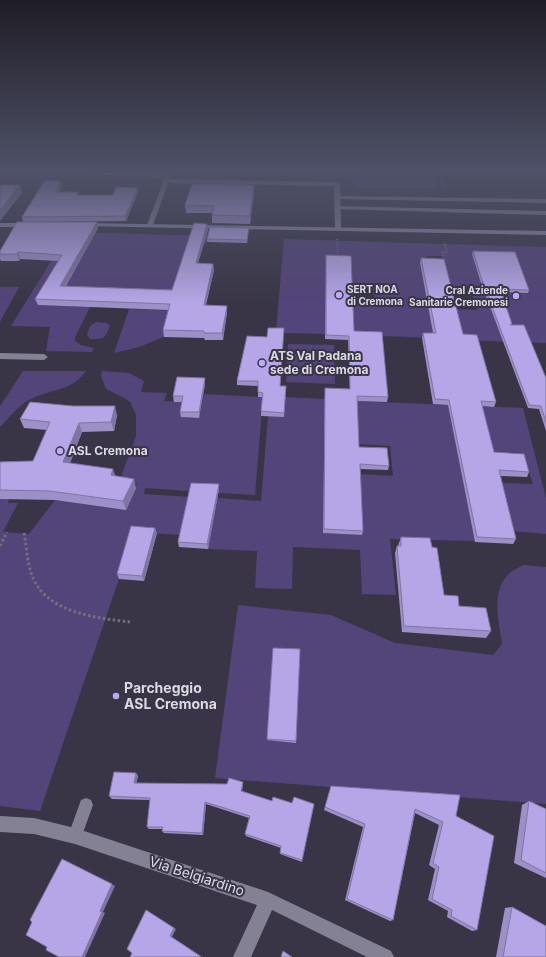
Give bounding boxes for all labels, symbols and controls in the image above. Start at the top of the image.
place label: SERT NOA di Cremona [347,283,403,307]
place label: Cral Aziende Sanitarie Cremonesi [409,284,508,308]
marker: SERT NOA di Cremona [334,290,344,300]
marker: Cral Aziende Sanitarie Cremonesi [511,291,521,301]
place label: ATS Val Padana sede di Cremona [270,348,368,377]
marker: ATS Val Padana sede di Cremona [257,358,267,368]
place label: ASL Cremona [68,443,148,458]
marker: ASL Cremona [55,446,65,456]
place label: Parcheggio ASL Cremona [124,679,217,712]
marker: Parcheggio ASL Cremona [111,691,121,701]
street label: Via Belgiardino [147,852,247,899]

